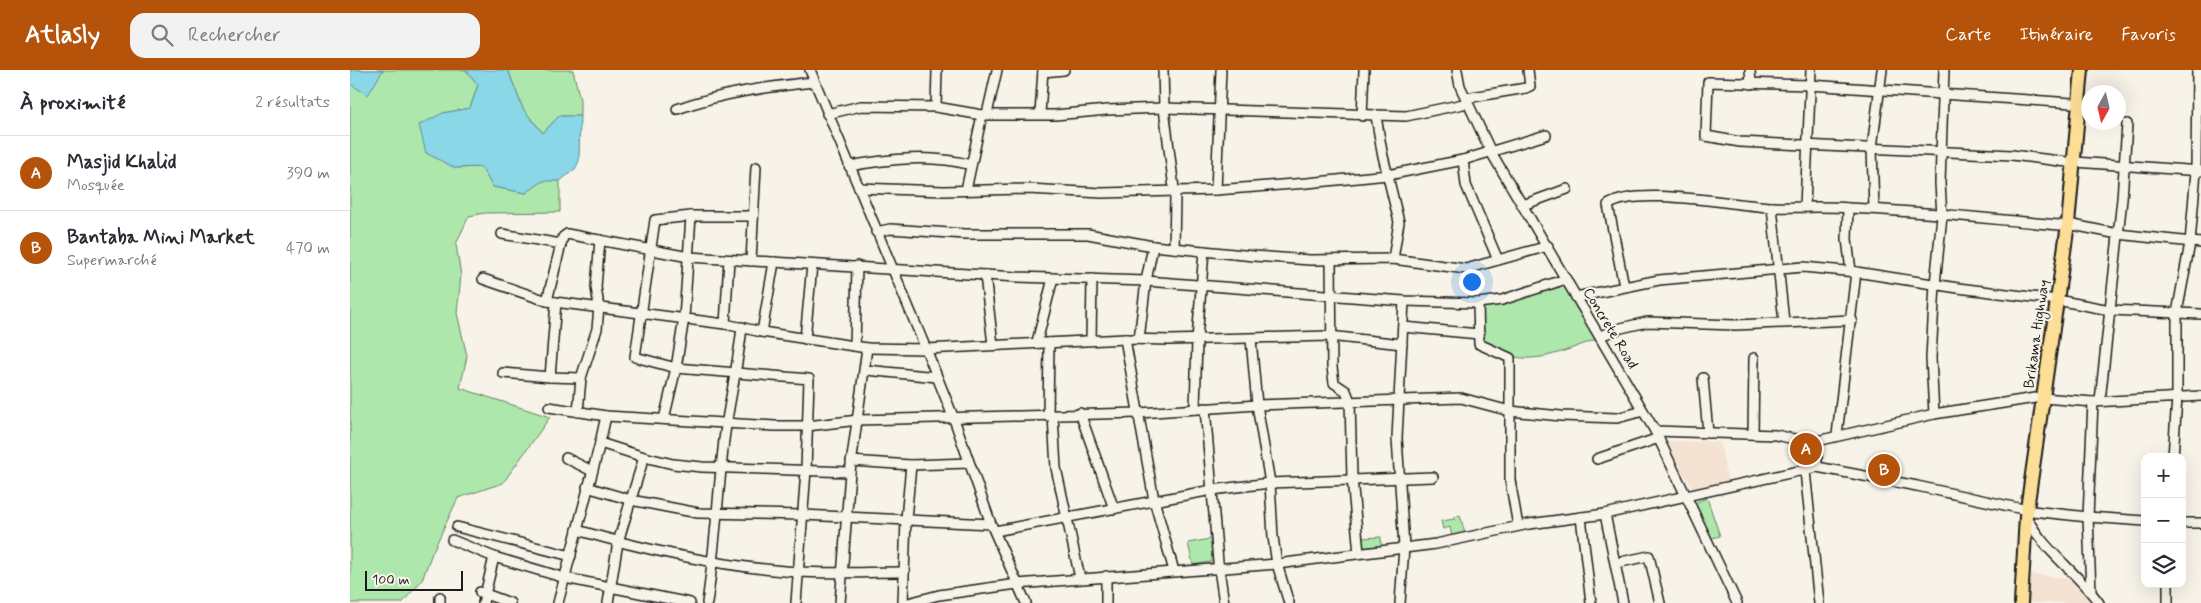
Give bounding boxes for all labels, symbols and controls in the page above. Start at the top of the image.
search box [130,13,480,58]
text: Atlasly [25,20,100,51]
icon: search [148,21,176,49]
text: Rechercher [188,23,280,48]
text: Carte [1945,23,1991,47]
text: Itinéraire [2019,23,2093,47]
text: Favoris [2121,23,2176,47]
north arrow [2081,85,2126,130]
text: À proximité [20,89,126,117]
text: 2 résultats [255,92,330,113]
text: Masjid Khalid [67,150,177,175]
text: A [31,163,41,184]
text: 390 m [287,163,330,184]
text: Mosquée [67,175,125,196]
text: Bantaba Mini Market [67,225,255,250]
text: B [31,238,41,259]
text: 470 m [286,238,330,259]
text: Supermarché [67,250,157,271]
your location [1459,269,1485,295]
street label: Brikama Highway [2019,278,2056,390]
street label: Concrete Road [1578,284,1642,373]
pin: A [1790,430,1822,468]
pin: B [1868,451,1900,489]
map controls [2141,453,2186,588]
button: + [2141,453,2186,498]
button: − [2141,498,2186,543]
button: layers [2141,543,2186,588]
scale bar [365,568,462,591]
text: 100 m [372,571,410,589]

